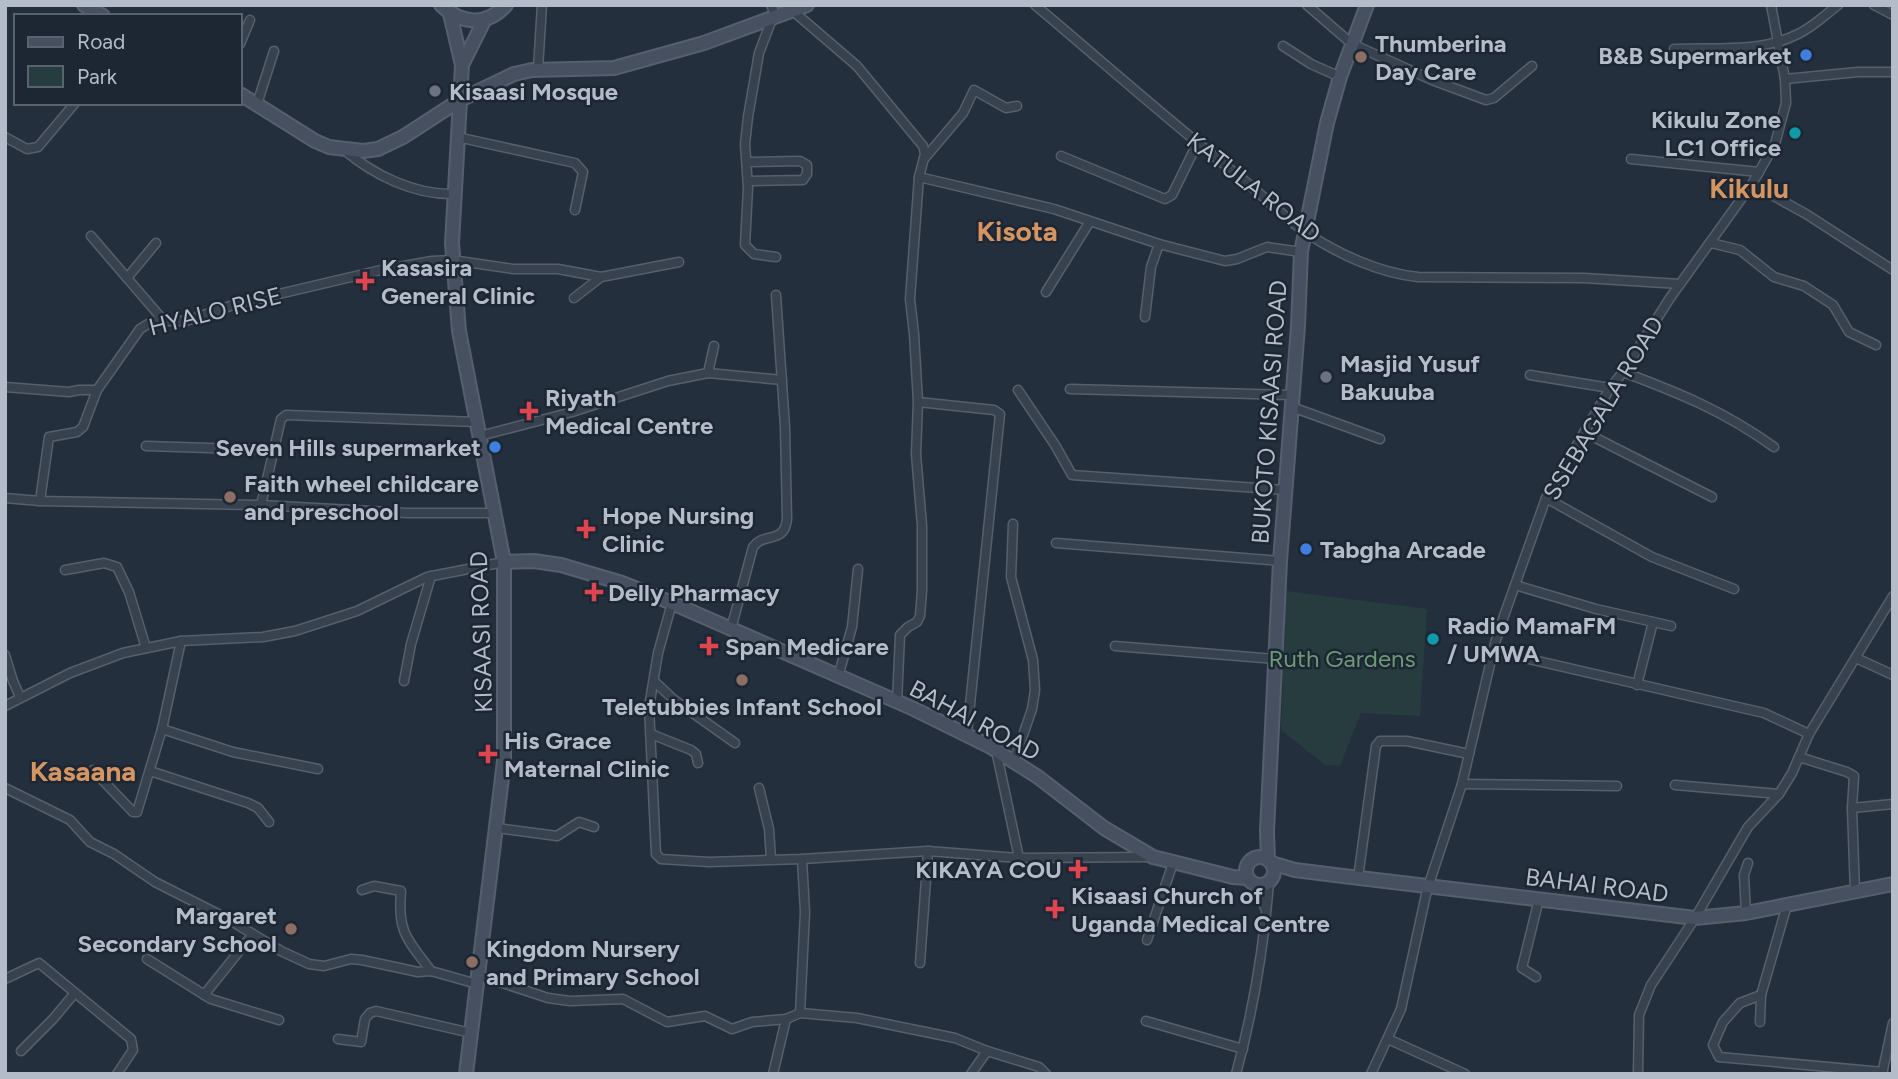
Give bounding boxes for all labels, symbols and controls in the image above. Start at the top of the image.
legend [14,14,242,105]
text: Road [77,29,125,54]
place label: Thumberina Day Care [1375,29,1507,86]
place label: B&B Supermarket [1598,41,1792,70]
marker: B&B Supermarket [1798,47,1814,63]
marker: Thumberina Day Care [1353,49,1369,65]
text: Park [77,64,118,89]
place label: Kisaasi Mosque [449,77,618,106]
marker: Kisaasi Mosque [427,83,443,99]
place label: Kikulu Zone LC1 Office [1651,105,1781,162]
marker: Kikulu Zone LC1 Office [1787,125,1803,141]
street label: KATULA ROAD [1181,126,1327,248]
district label: Kikulu [1709,171,1789,205]
district label: Kisota [976,214,1058,248]
place label: Kasasira General Clinic [381,253,535,310]
marker: Kasasira General Clinic [355,271,375,291]
street label: BUKOTO KISAASI ROAD [1245,279,1293,545]
street label: HYALO RISE [146,280,284,342]
street label: SSEBAGALA ROAD [1537,311,1669,505]
place label: Masjid Yusuf Bakuuba [1340,349,1481,406]
marker: Masjid Yusuf Bakuuba [1318,369,1334,385]
place label: Riyath Medical Centre [545,383,713,440]
marker: Riyath Medical Centre [519,401,539,421]
place label: Seven Hills supermarket [215,433,481,462]
marker: Seven Hills supermarket [487,439,503,455]
place label: Faith wheel childcare and preschool [244,469,479,526]
marker: Faith wheel childcare and preschool [222,489,238,505]
place label: Hope Nursing Clinic [602,501,754,558]
marker: Hope Nursing Clinic [576,519,596,539]
place label: Tabgha Arcade [1320,535,1486,564]
marker: Tabgha Arcade [1298,541,1314,557]
street label: KISAASI ROAD [464,551,498,713]
place label: Delly Pharmacy [608,578,780,607]
marker: Delly Pharmacy [586,584,602,600]
place label: Radio MamaFM / UMWA [1447,611,1616,668]
marker: Radio MamaFM / UMWA [1425,631,1441,647]
place label: Span Medicare [725,632,889,661]
marker: Span Medicare [699,636,719,656]
park label: Ruth Gardens [1268,644,1416,673]
marker: Teletubbies Infant School [734,672,750,688]
street label: BAHAI ROAD [905,673,1045,767]
place label: Teletubbies Infant School [602,692,882,721]
place label: His Grace Maternal Clinic [504,726,670,783]
marker: His Grace Maternal Clinic [478,744,498,764]
district label: Kasaana [30,754,136,788]
place label: KIKAYA COU [915,855,1062,884]
marker: KIKAYA COU [1068,859,1088,879]
street label: BAHAI ROAD [1524,862,1670,908]
place label: Kisaasi Church of Uganda Medical Centre [1071,881,1330,938]
marker: Kisaasi Church of Uganda Medical Centre [1045,899,1065,919]
place label: Margaret Secondary School [78,901,277,958]
marker: Margaret Secondary School [283,921,299,937]
place label: Kingdom Nursery and Primary School [486,934,700,991]
marker: Kingdom Nursery and Primary School [464,954,480,970]

